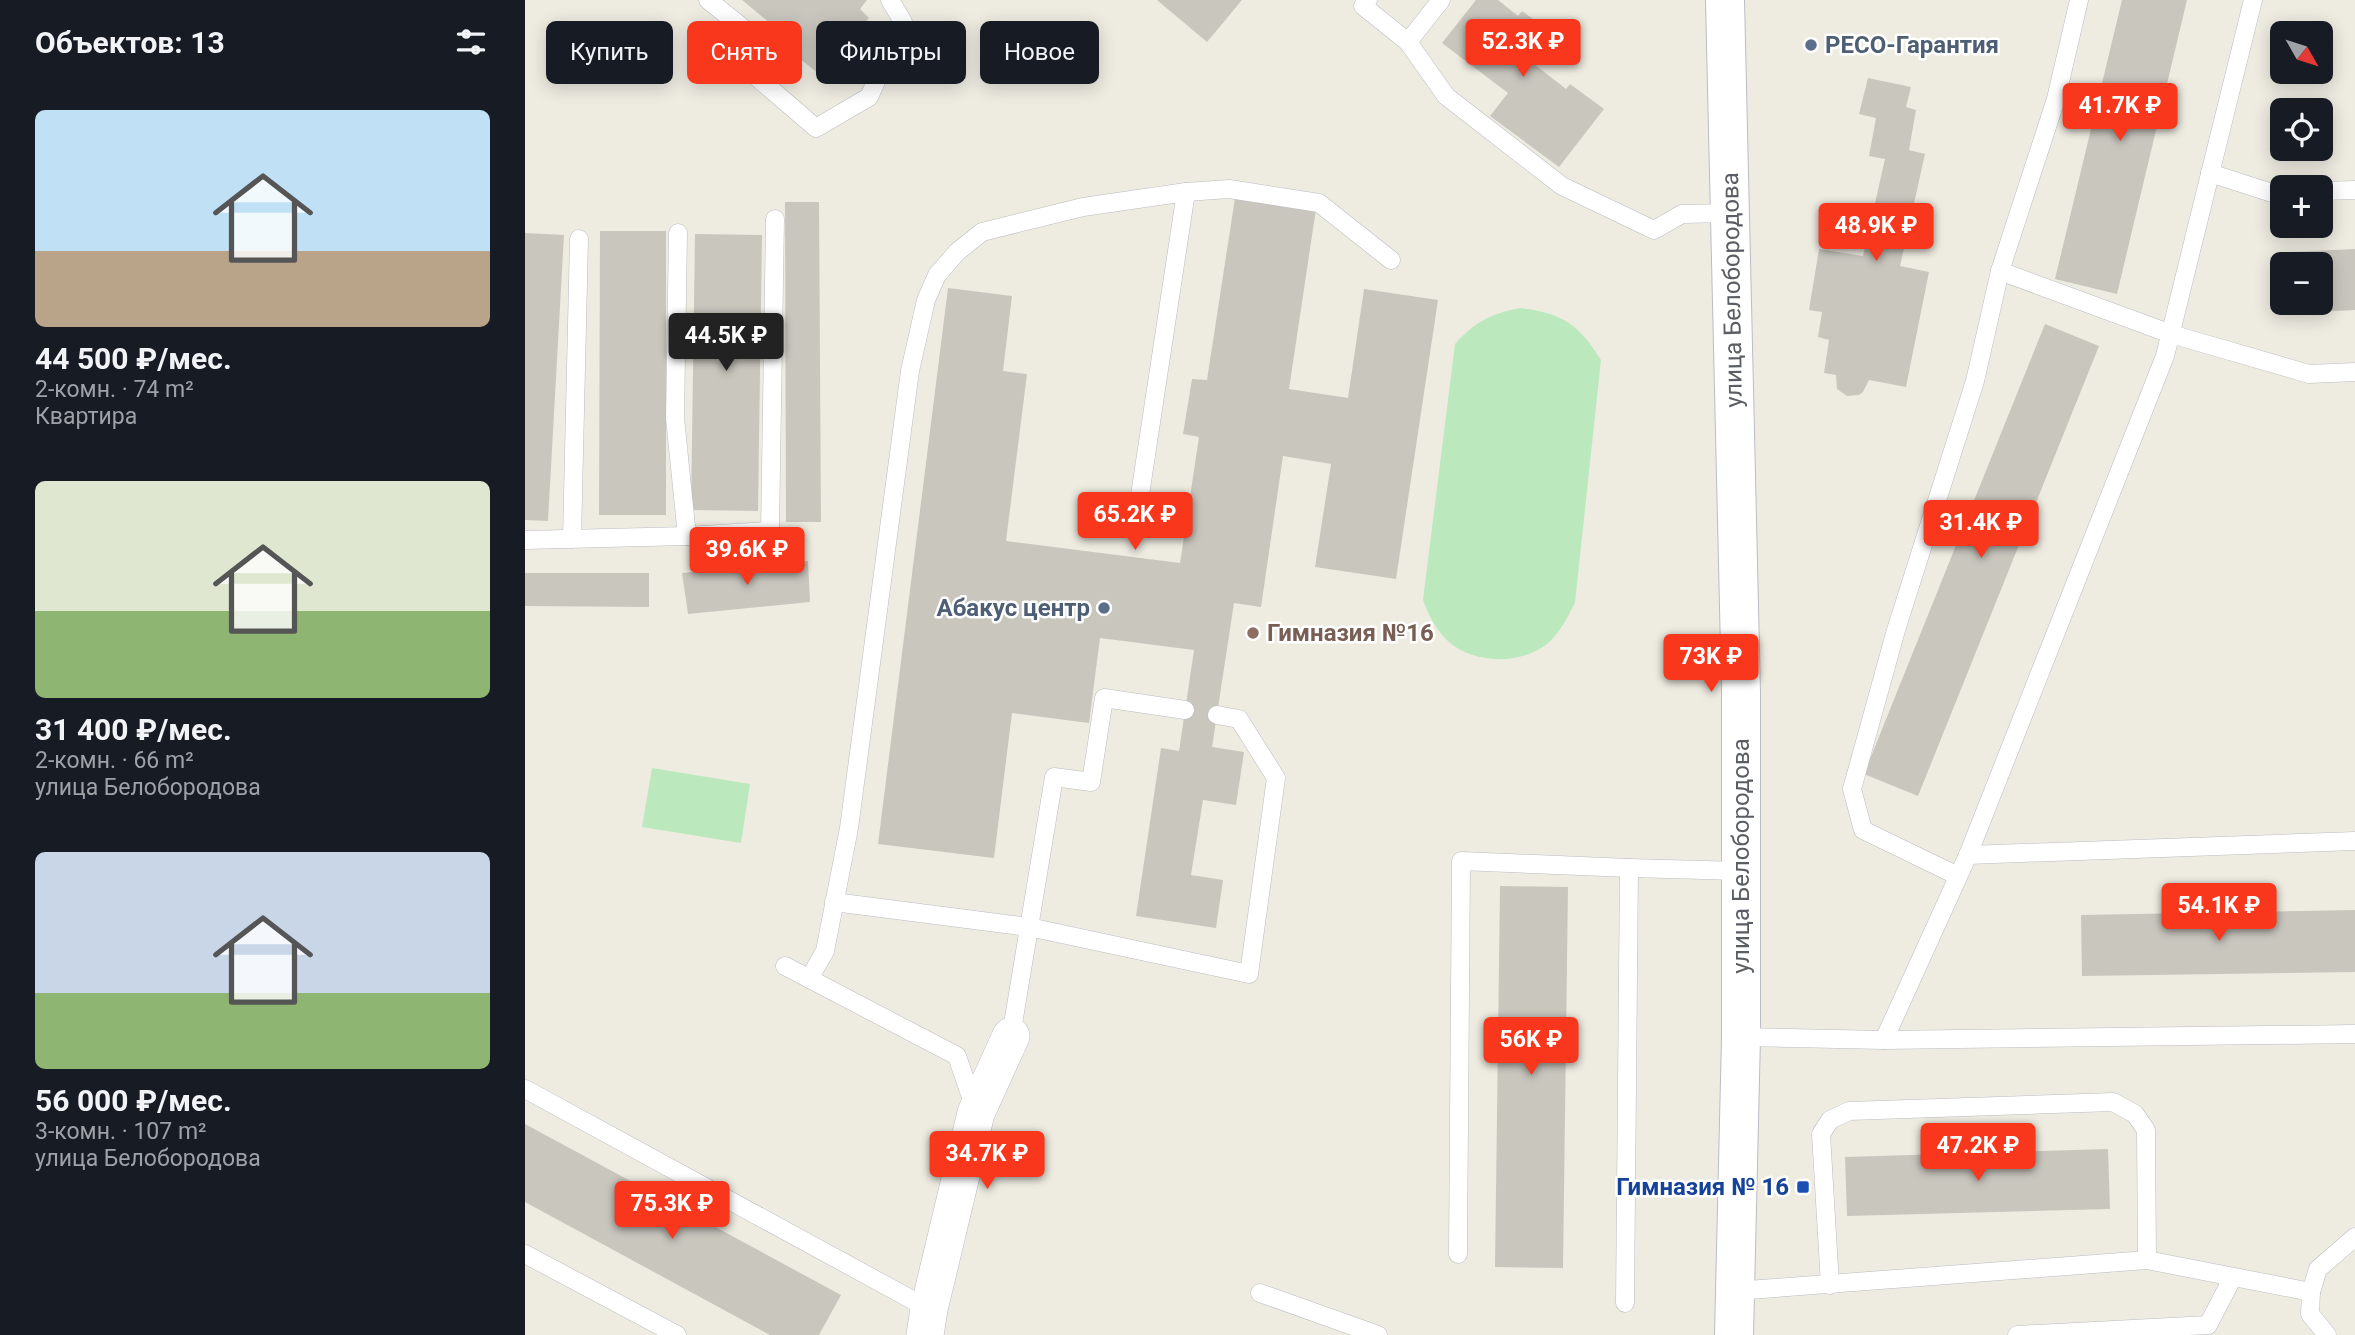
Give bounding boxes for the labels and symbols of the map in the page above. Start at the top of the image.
pin: 52.3K ₽ [1458,20,1588,79]
north arrow [2270,21,2333,84]
place label: РЕСО-Гарантия [1825,31,1999,59]
marker: РЕСО-Гарантия [1803,37,1819,53]
pin: 41.7K ₽ [2055,83,2185,143]
street label: улица Белобородова [1716,172,1748,408]
pin: 48.9K ₽ [1811,204,1941,263]
pin: 44.5K ₽ [661,314,791,373]
pin: 65.2K ₽ [1070,492,1200,552]
pin: 31.4K ₽ [1916,500,2046,560]
pin: 39.6K ₽ [682,528,812,587]
place label: Абакус центр [937,594,1090,622]
marker: Абакус центр [1096,600,1112,616]
place label: Гимназия №16 [1267,619,1434,647]
marker: Гимназия №16 [1245,625,1261,641]
pin: 73K ₽ [1662,634,1760,694]
street label: улица Белобородова [1727,738,1755,974]
pin: 54.1K ₽ [2154,884,2284,943]
pin: 56K ₽ [1482,1018,1580,1077]
pin: 47.2K ₽ [1913,1124,2043,1183]
pin: 34.7K ₽ [922,1132,1052,1191]
place label: Гимназия № 16 [1616,1173,1789,1201]
marker: Гимназия № 16 [1795,1179,1811,1195]
pin: 75.3K ₽ [607,1182,737,1241]

